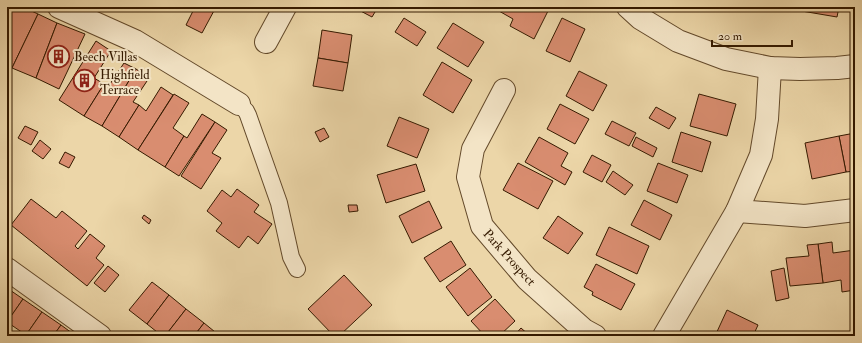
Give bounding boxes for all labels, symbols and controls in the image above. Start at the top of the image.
scale bar [712,22,792,48]
text: 20 m [718,29,743,44]
building icon: Beech Villas [46,43,72,69]
place label: Beech Villas [74,49,138,65]
place label: Highfield Terrace [100,67,150,98]
building icon: Highfield Terrace [72,68,98,94]
street label: Park Prospect [479,226,539,290]

